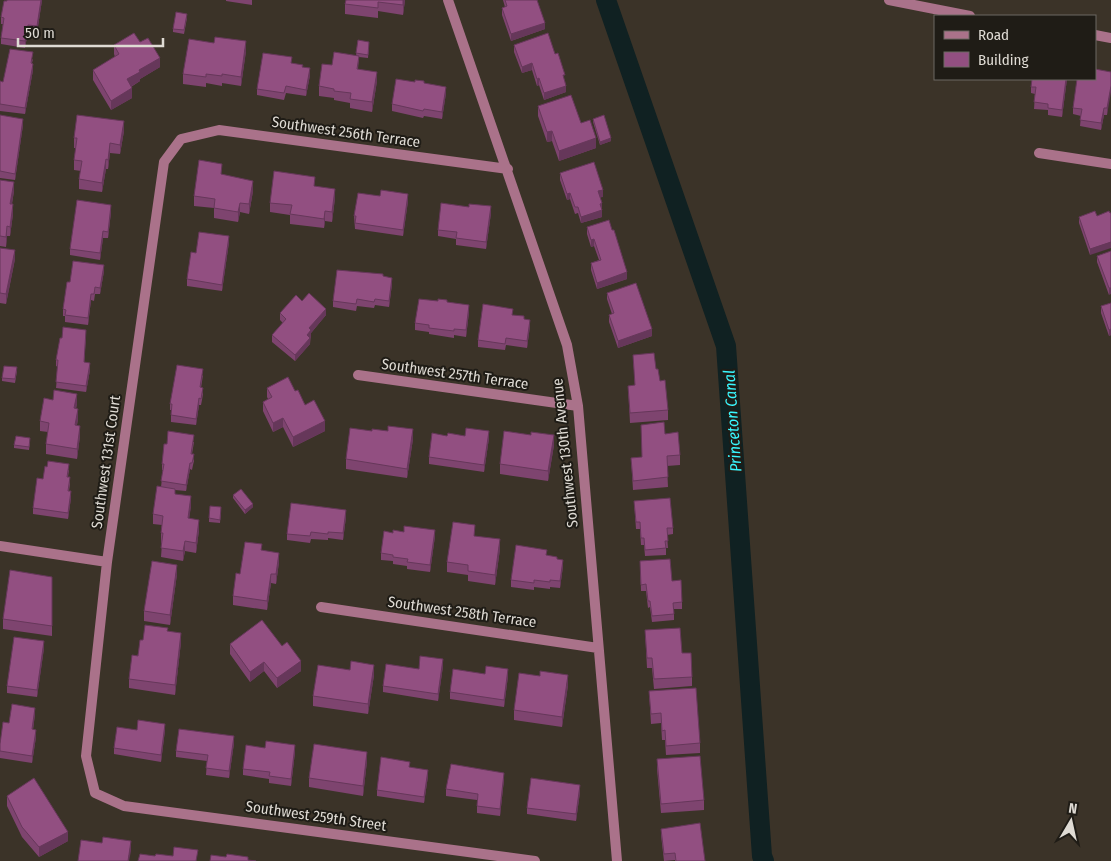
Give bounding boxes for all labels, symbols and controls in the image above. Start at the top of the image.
scale bar [18,15,162,47]
legend [934,15,1096,80]
text: 50 m [25,24,55,42]
text: Road [978,26,1009,44]
text: Building [978,51,1029,69]
street label: Southwest 256th Terrace [271,113,421,151]
street label: Southwest 257th Terrace [380,355,530,393]
water label: Princeton Canal [719,369,746,473]
street label: Southwest 130th Avenue [548,378,582,528]
street label: Southwest 131st Court [88,394,124,530]
street label: Southwest 258th Terrace [387,593,537,631]
north arrow [1046,796,1096,846]
street label: Southwest 259th Street [245,797,388,835]
text: N [1067,800,1078,818]

